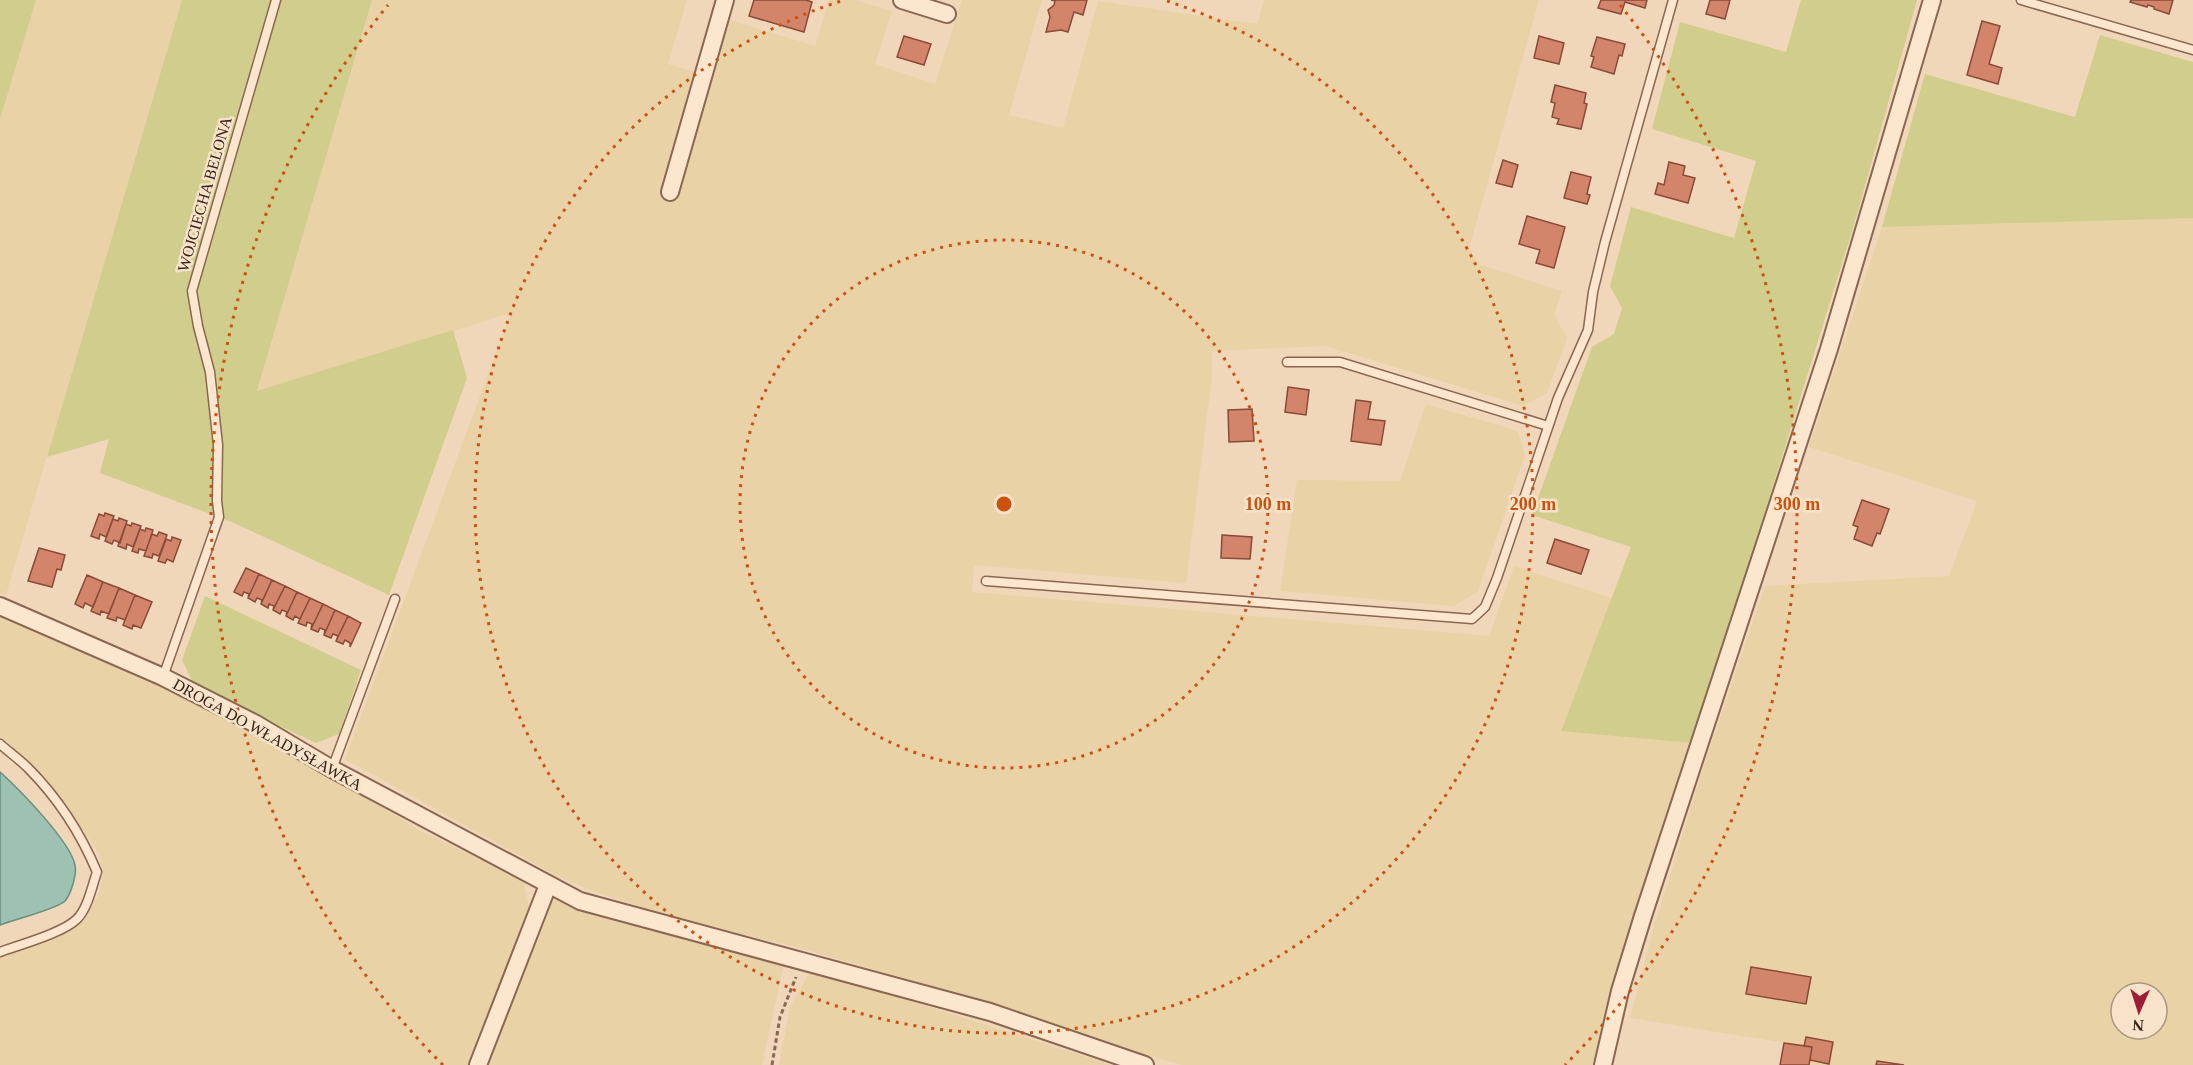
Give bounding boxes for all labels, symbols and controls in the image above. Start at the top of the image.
street label: WOJCIECHA BELONA [174,114,235,274]
centre of rings [994,494,1014,514]
text: 100 m [1245,494,1291,514]
text: 200 m [1510,494,1556,514]
text: 300 m [1774,494,1820,514]
street label: DROGA DO WŁADYSŁAWKA [170,675,366,794]
north arrow [2109,981,2169,1041]
text: N [2132,1017,2144,1034]

